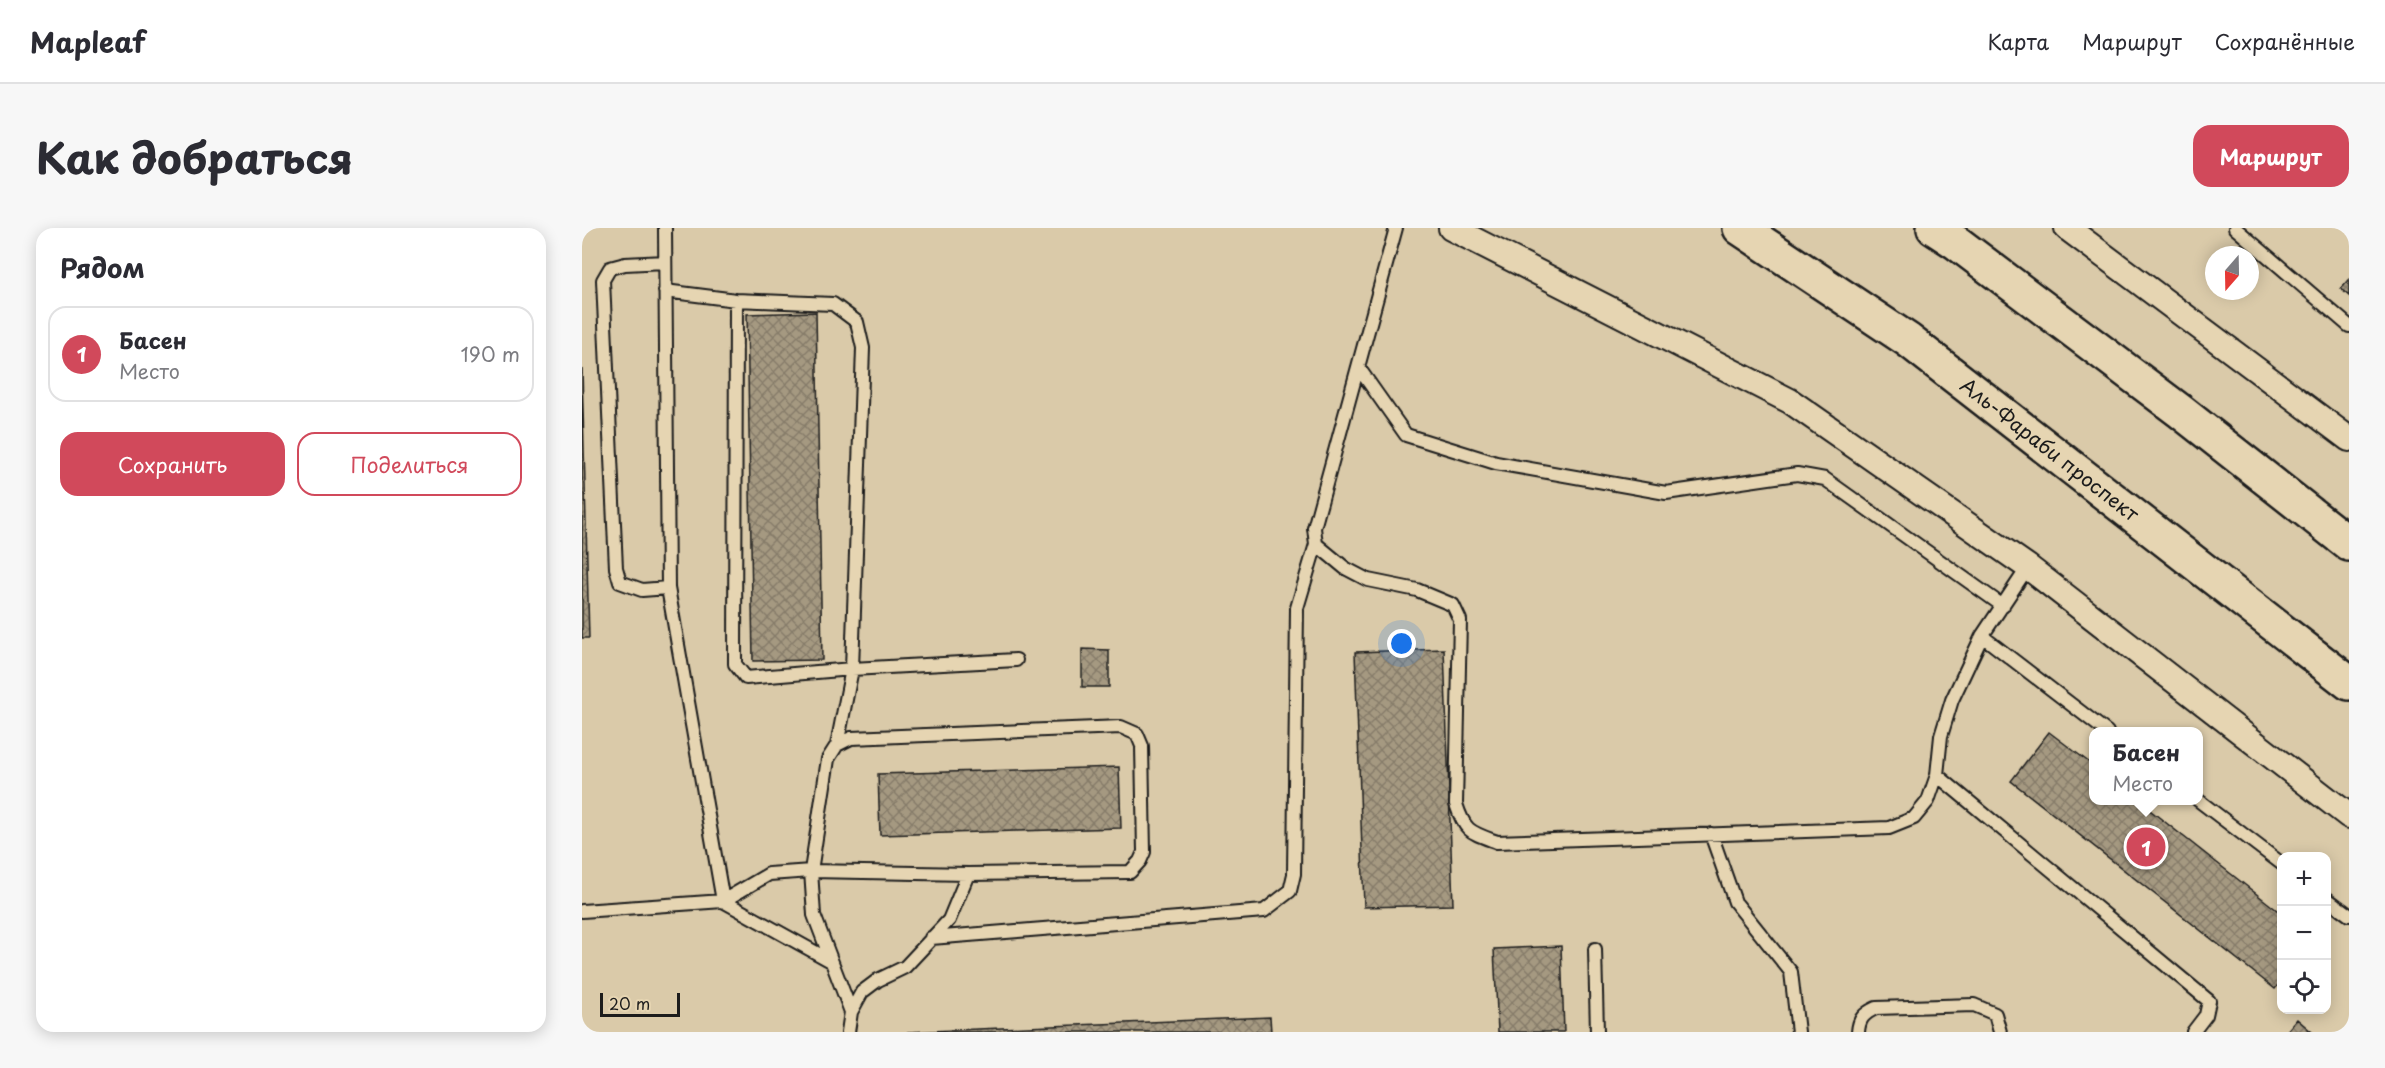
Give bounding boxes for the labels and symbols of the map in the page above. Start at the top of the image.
north arrow [2205,246,2259,300]
street label: Аль-Фараби проспект [1954,370,2146,528]
your location [1387,629,1416,658]
pin: 1 [2126,824,2166,870]
scale bar [600,990,680,1018]

